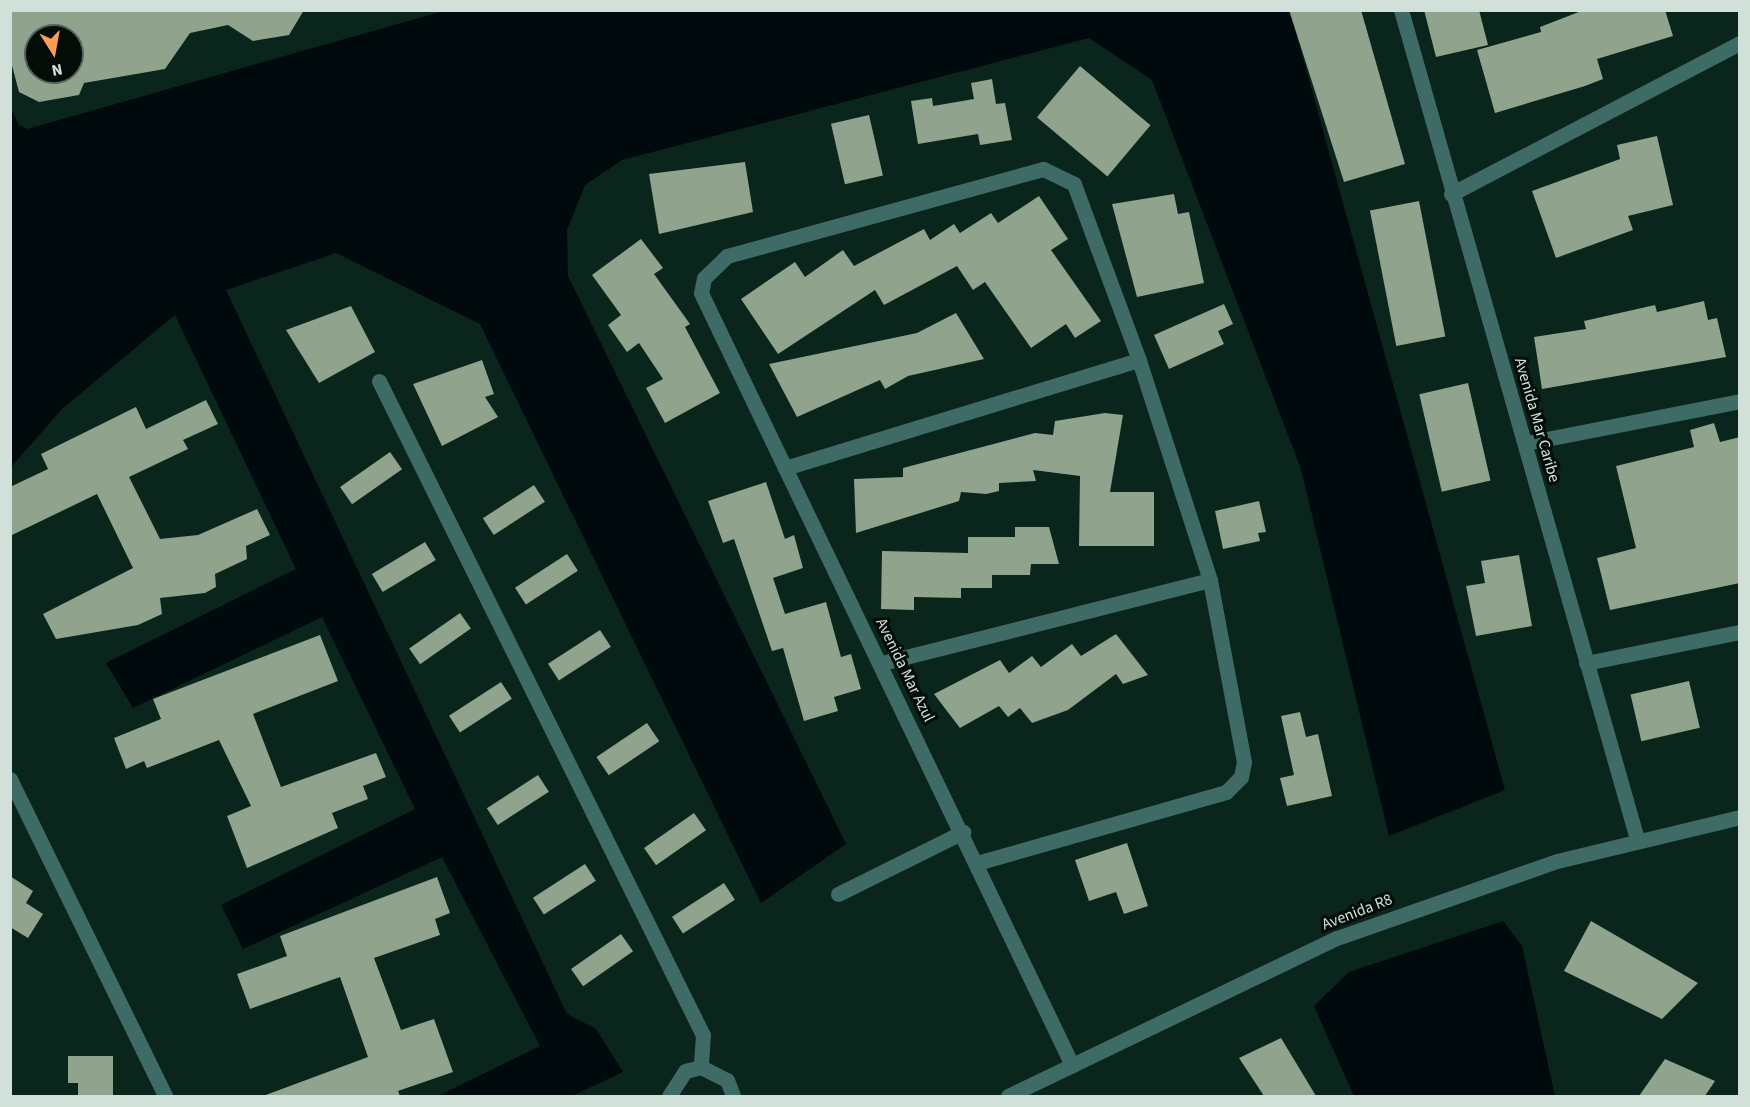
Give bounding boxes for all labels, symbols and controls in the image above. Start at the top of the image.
north arrow [24,24,84,84]
text: N [50,58,64,82]
street label: Avenida Mar Caribe [1510,356,1564,484]
street label: Avenida Mar Azul [872,615,938,725]
street label: Avenida R8 [1319,890,1395,934]

